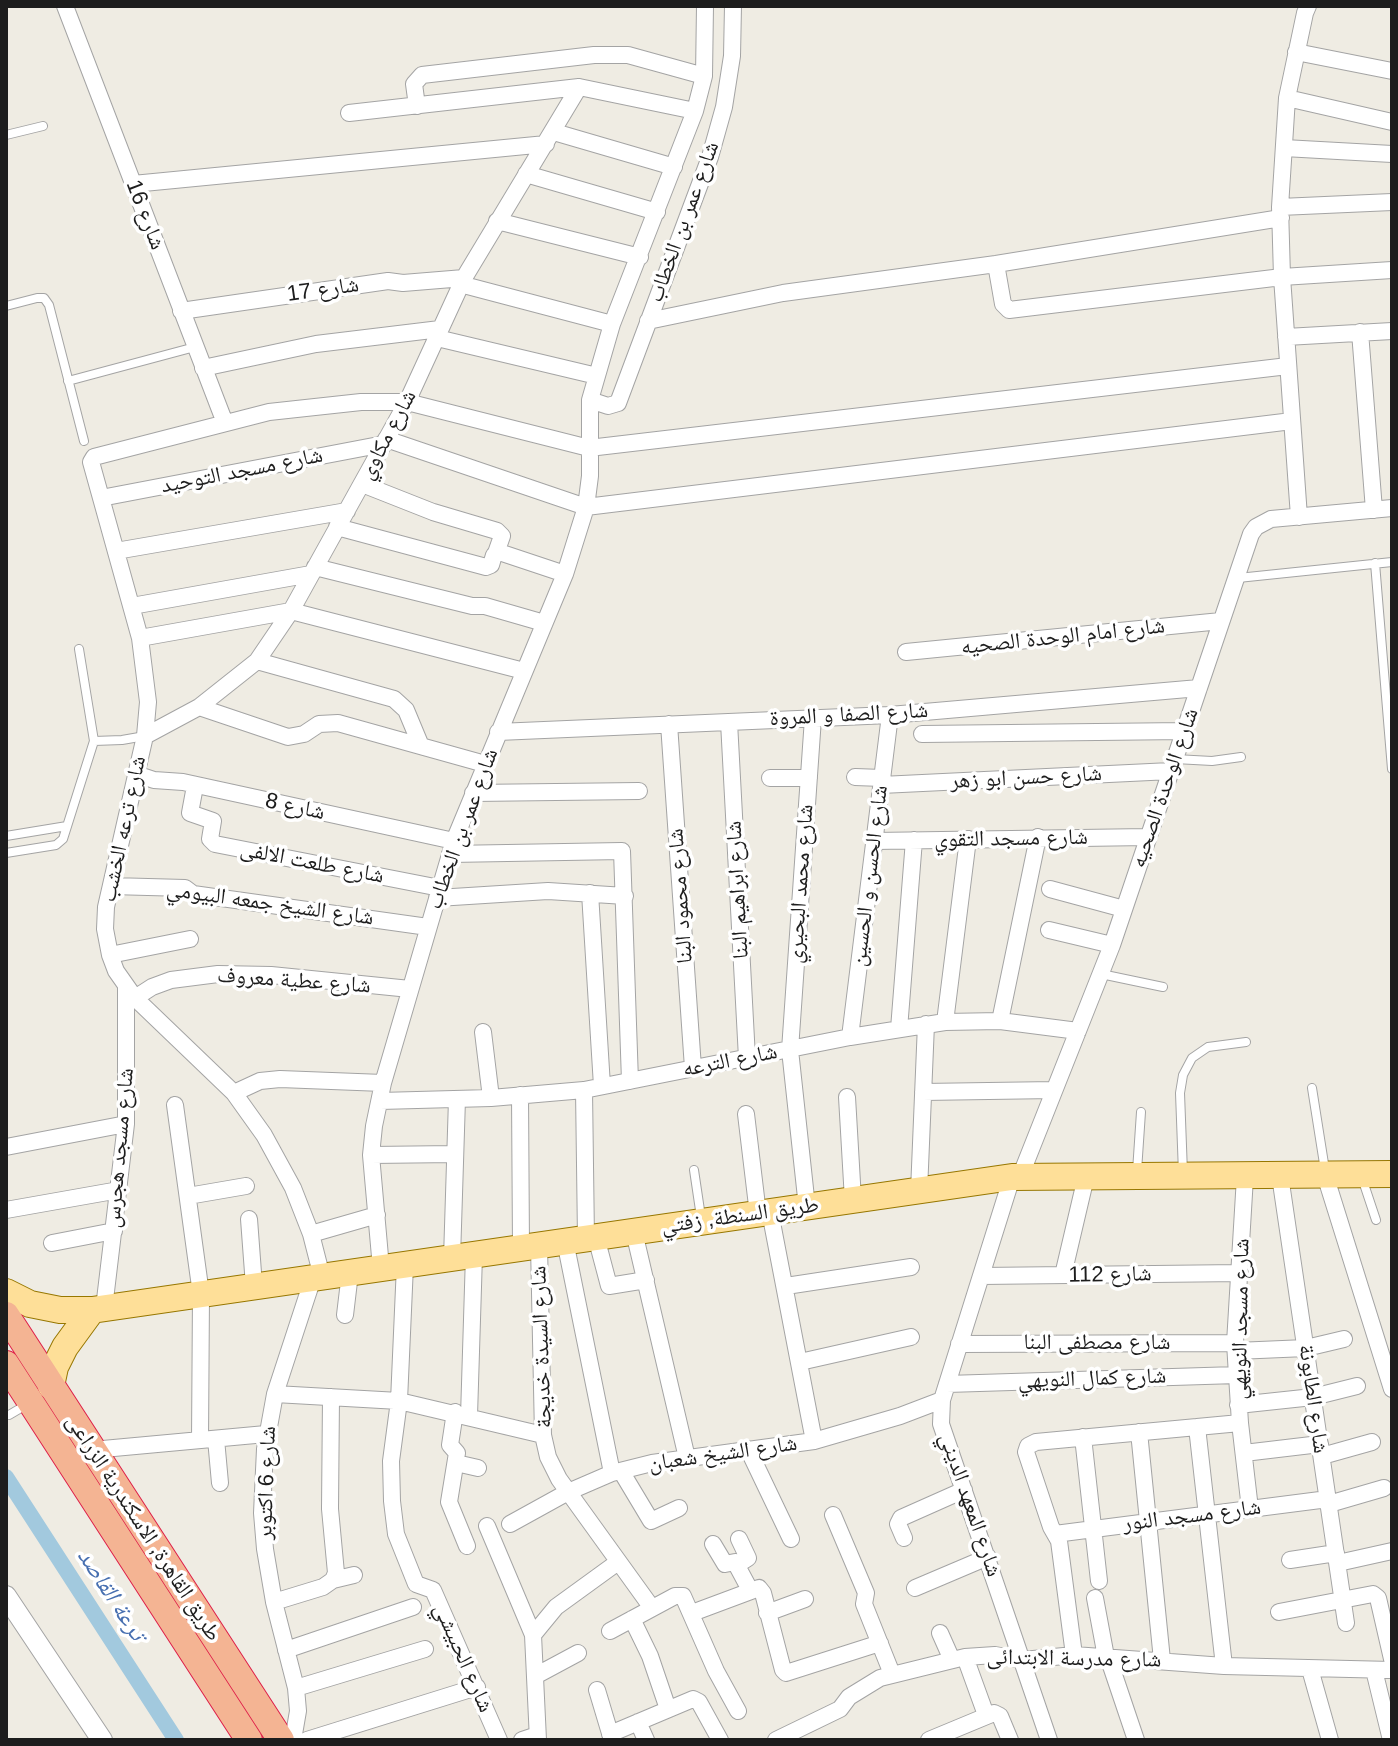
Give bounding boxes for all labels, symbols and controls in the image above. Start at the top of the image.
street label: شارع عمر بن الخطاب [643,138,725,306]
street label: شارع 16 [120,176,170,254]
street label: شارع 17 [285,272,361,308]
street label: شارع مكاوي [353,386,423,484]
street label: شارع مسجد التوحيد [159,442,325,500]
street label: شارع امام الوحدة الصحيه [960,613,1166,661]
street label: شارع الصفا و المروة [769,698,929,732]
street label: شارع الوحدة الصحيه [1125,705,1205,871]
street label: شارع عمر بن الخطاب [422,745,504,913]
street label: شارع ترعه الخشب [96,754,152,904]
street label: شارع حسن ابو زهر [950,761,1102,795]
street label: شارع الحسن و الحسين [846,784,894,968]
street label: شارع 8 [263,788,327,826]
street label: شارع محمد البحيري [782,803,820,965]
street label: شارع ابراهيم البنا [721,820,755,960]
street label: شارع مسجد التقوي [934,824,1088,854]
street label: شارع محمود البنا [663,827,699,965]
street label: شارع طلعت الالفى [238,836,386,890]
street label: شارع الشيخ جمعه البيومي [165,876,375,932]
street label: شارع عطية معروف [216,962,372,1000]
street label: شارع الترعه [681,1039,779,1083]
street label: شارع مسجد هجرس [100,1067,140,1229]
street label: طريق السنطة, زفتي [659,1192,821,1240]
street label: شارع مسجد النويهي [1226,1238,1256,1400]
street label: شارع 112 [1068,1261,1152,1289]
street label: شارع السيدة خديجة [526,1265,558,1429]
street label: شارع مصطفى البنا [1024,1330,1170,1356]
street label: شارع الطابونة [1292,1343,1334,1455]
street label: شارع كمال النويهي [1017,1363,1167,1395]
street label: طريق القاهرة, الاسكندرية الزراعى [60,1410,226,1646]
street label: شارع 6 اكتوبر [252,1426,282,1540]
street label: شارع المعهد الديني [933,1430,1007,1580]
street label: شارع الشيخ شعبان [647,1431,799,1477]
street label: شارع مسجد النور [1121,1494,1263,1538]
water label: ترعة القاصد [71,1544,151,1646]
street label: شارع الحبيشي [427,1599,499,1717]
street label: شارع مدرسة الابتدائى [986,1644,1162,1674]

